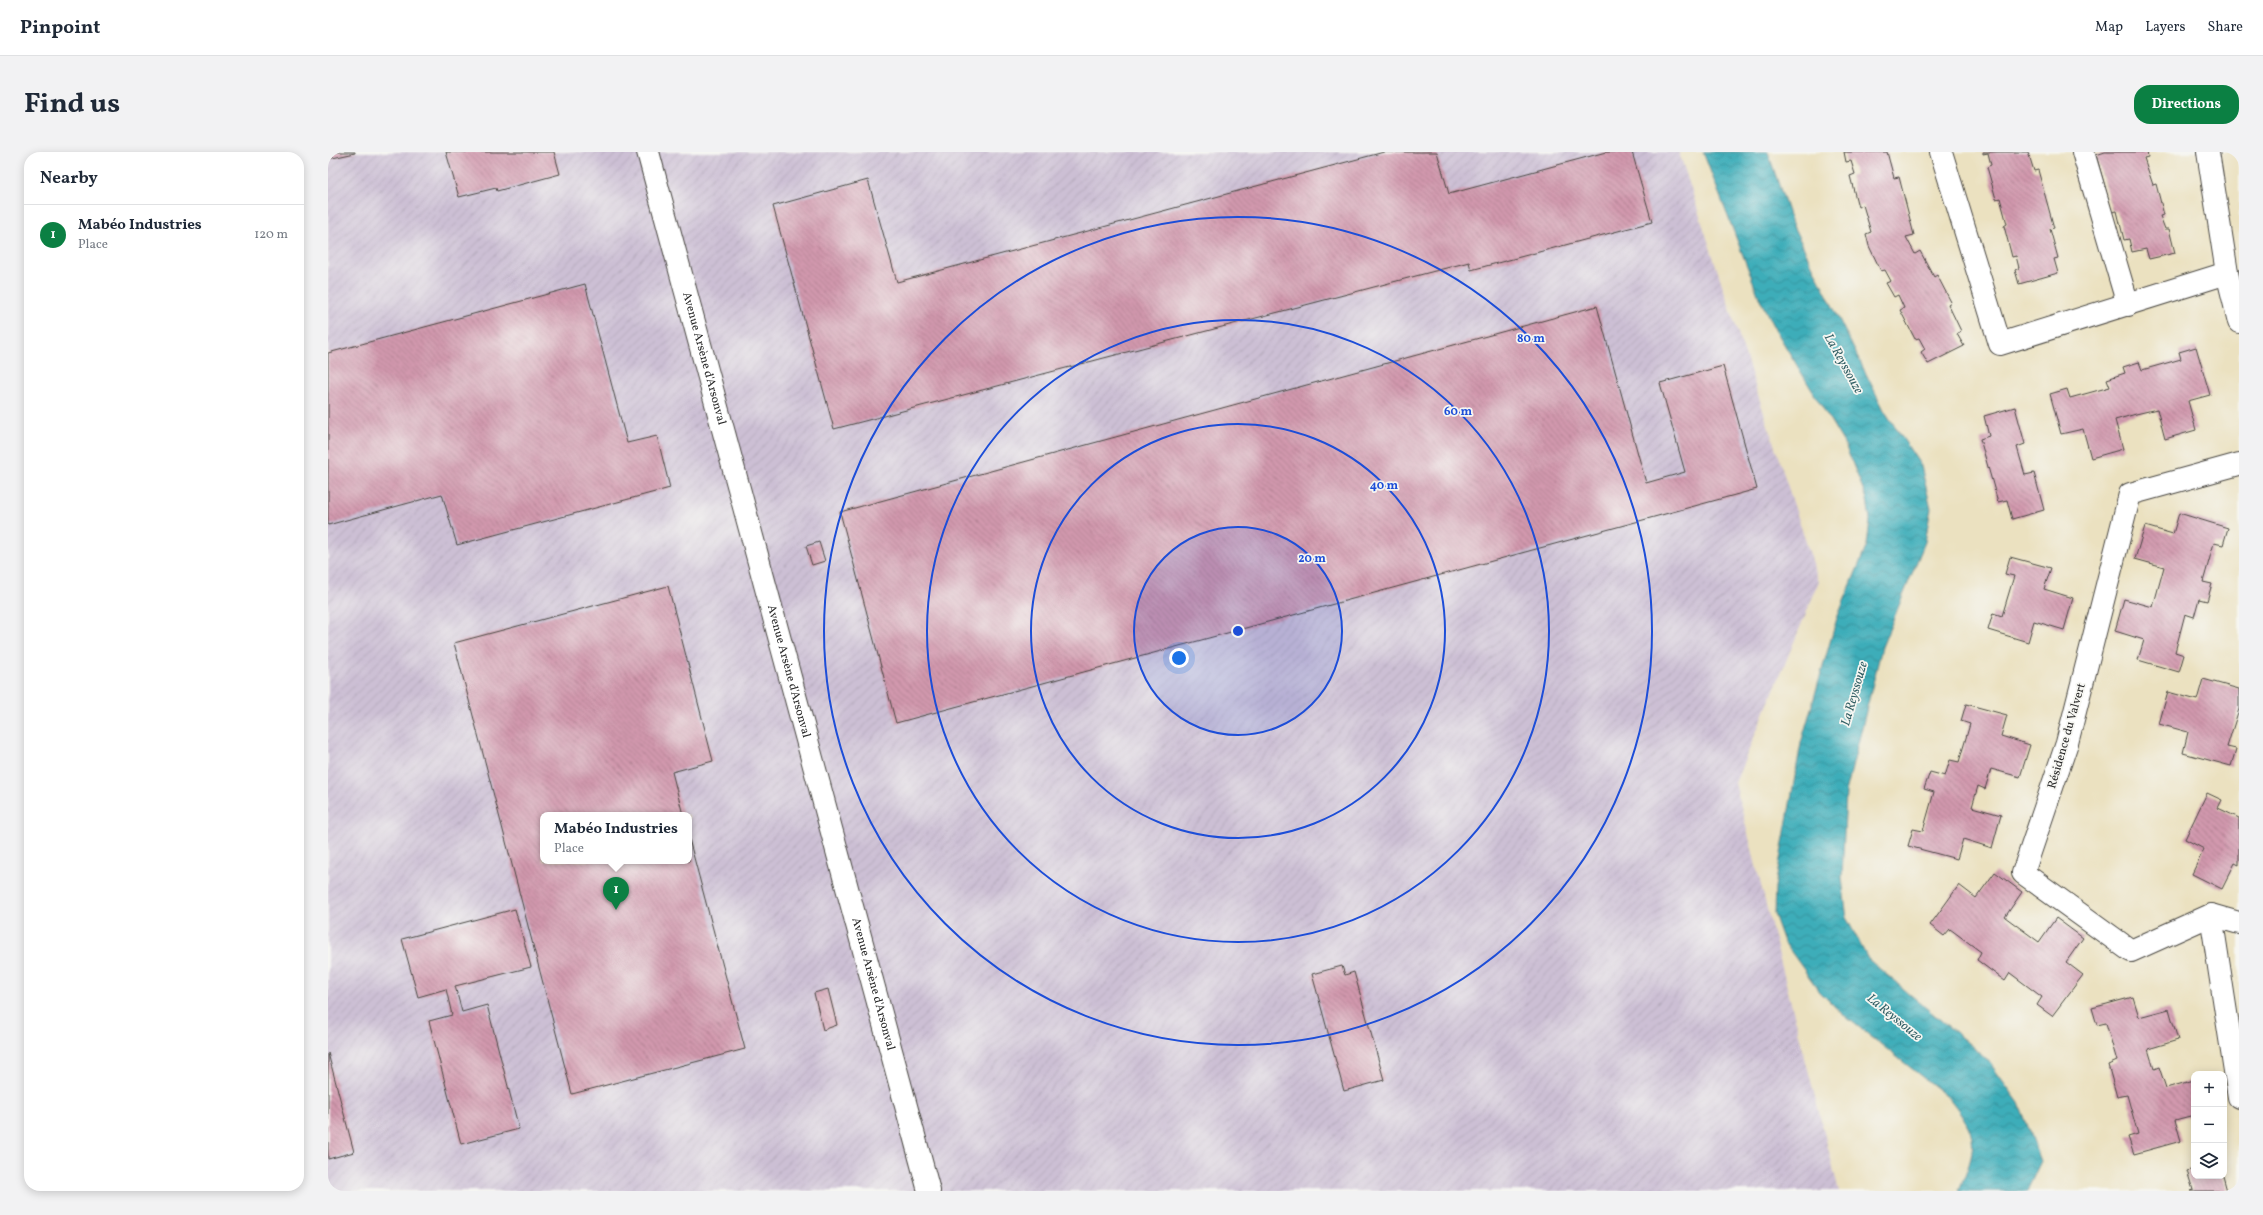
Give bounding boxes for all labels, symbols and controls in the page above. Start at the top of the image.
text: Pinpoint [20,15,100,41]
text: Map [2095,18,2123,37]
text: Layers [2145,18,2185,37]
text: Share [2207,18,2243,37]
text: Find us [24,85,120,124]
button: Directions [2134,85,2239,124]
text: Nearby [40,167,98,190]
text: Mabéo Industries [78,215,202,236]
text: 1 [50,226,56,244]
text: 120 m [254,226,288,244]
text: Place [78,236,108,254]
street label: Avenue Arsène d'Arsonval [678,290,730,427]
text: 80 m [1517,331,1545,347]
water label: La Reyssouze [1819,331,1867,398]
text: 60 m [1444,404,1472,420]
text: 40 m [1370,478,1399,494]
text: 20 m [1298,551,1326,567]
street label: Avenue Arsène d'Arsonval [763,603,814,740]
centre of rings [1231,624,1245,638]
your location [1169,648,1189,668]
water label: La Reyssouze [1837,659,1873,728]
street label: Résidence du Valvert [2044,681,2090,791]
popup [540,812,692,864]
text: Mabéo Industries [554,819,678,840]
text: Place [554,840,584,858]
pin: 1 [603,877,629,910]
street label: Avenue Arsène d'Arsonval [847,916,899,1053]
water label: La Reyssouze [1863,990,1926,1046]
map controls [2191,1071,2227,1179]
button: + [2191,1071,2227,1107]
button: − [2191,1107,2227,1143]
button: layers [2191,1143,2227,1179]

